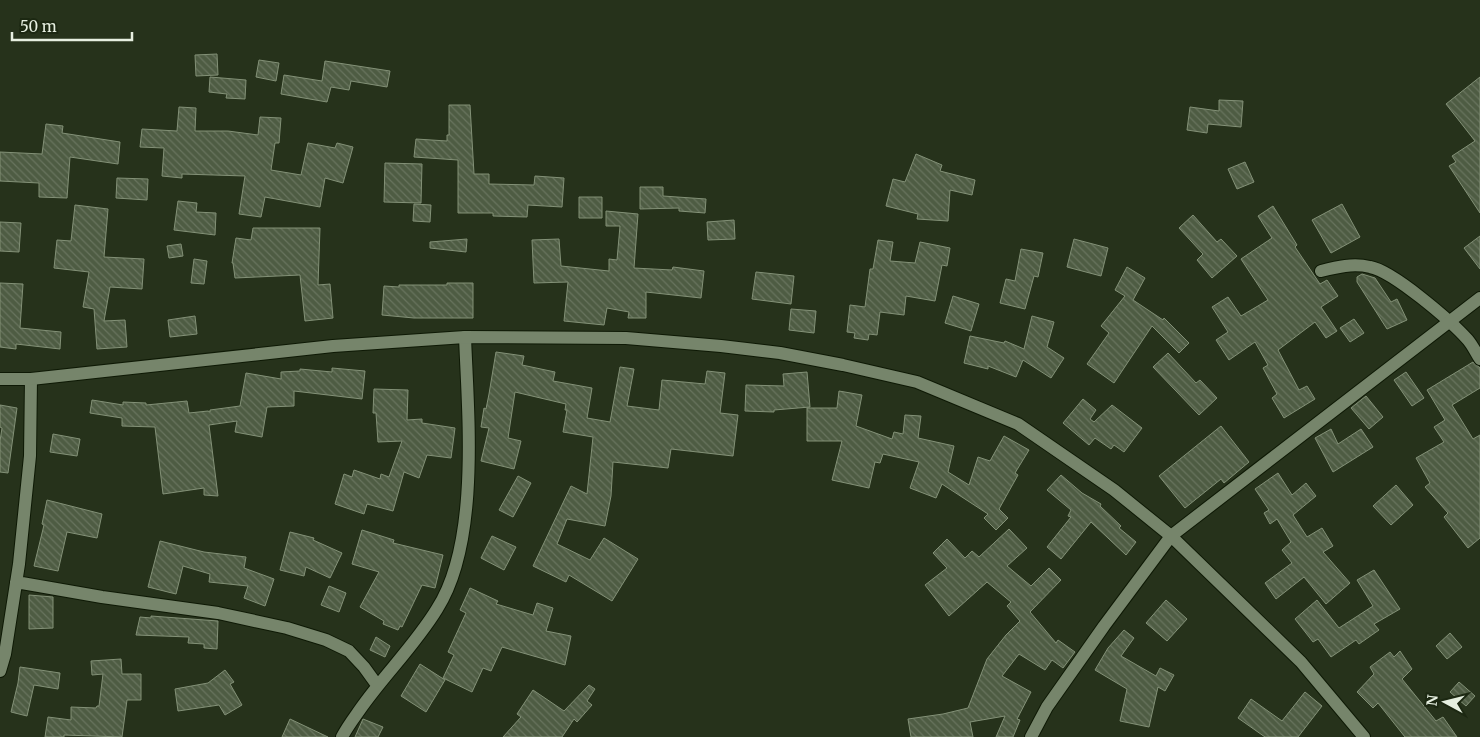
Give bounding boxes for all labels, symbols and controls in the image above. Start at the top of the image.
scale bar [12,10,132,42]
text: 50 m [20,17,57,36]
north arrow [1420,677,1470,727]
text: N [1422,694,1442,707]

